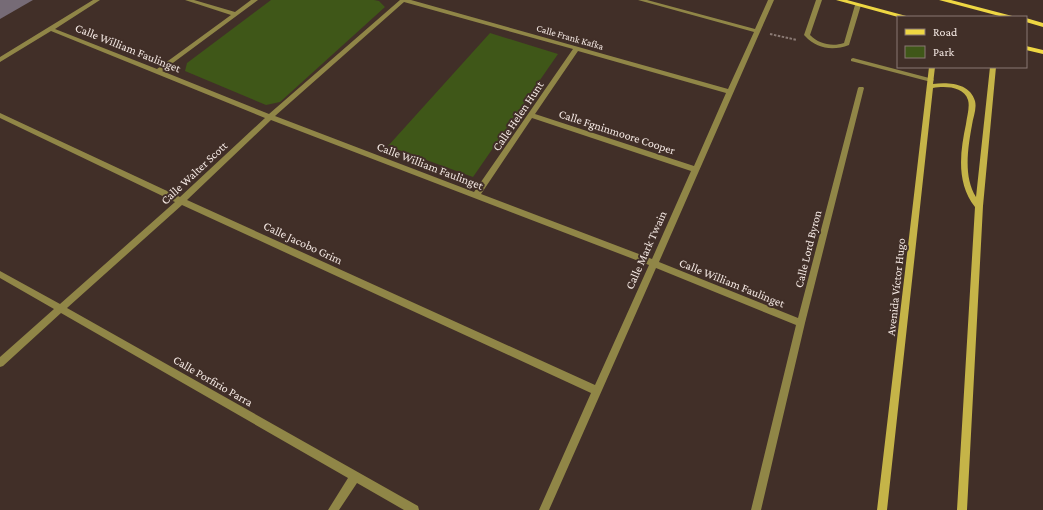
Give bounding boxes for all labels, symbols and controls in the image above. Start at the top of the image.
legend [897,16,1027,68]
street label: Calle William Faulinget [73,20,184,76]
street label: Calle Frank Kafka [535,22,605,52]
text: Road [933,25,958,39]
text: Park [933,45,955,59]
street label: Calle Helen Hunt [489,78,547,154]
street label: Calle Fgninmoore Cooper [557,107,678,158]
street label: Calle Walter Scott [158,138,231,207]
street label: Calle William Faulinget [375,139,486,193]
street label: Calle Mark Twain [622,208,670,291]
street label: Calle Lord Byron [792,208,825,289]
street label: Calle Jacobo Grim [261,219,345,268]
street label: Avenida Víctor Hugo [884,237,908,336]
street label: Calle William Faulinget [677,255,788,311]
street label: Calle Porfirio Parra [171,353,256,410]

